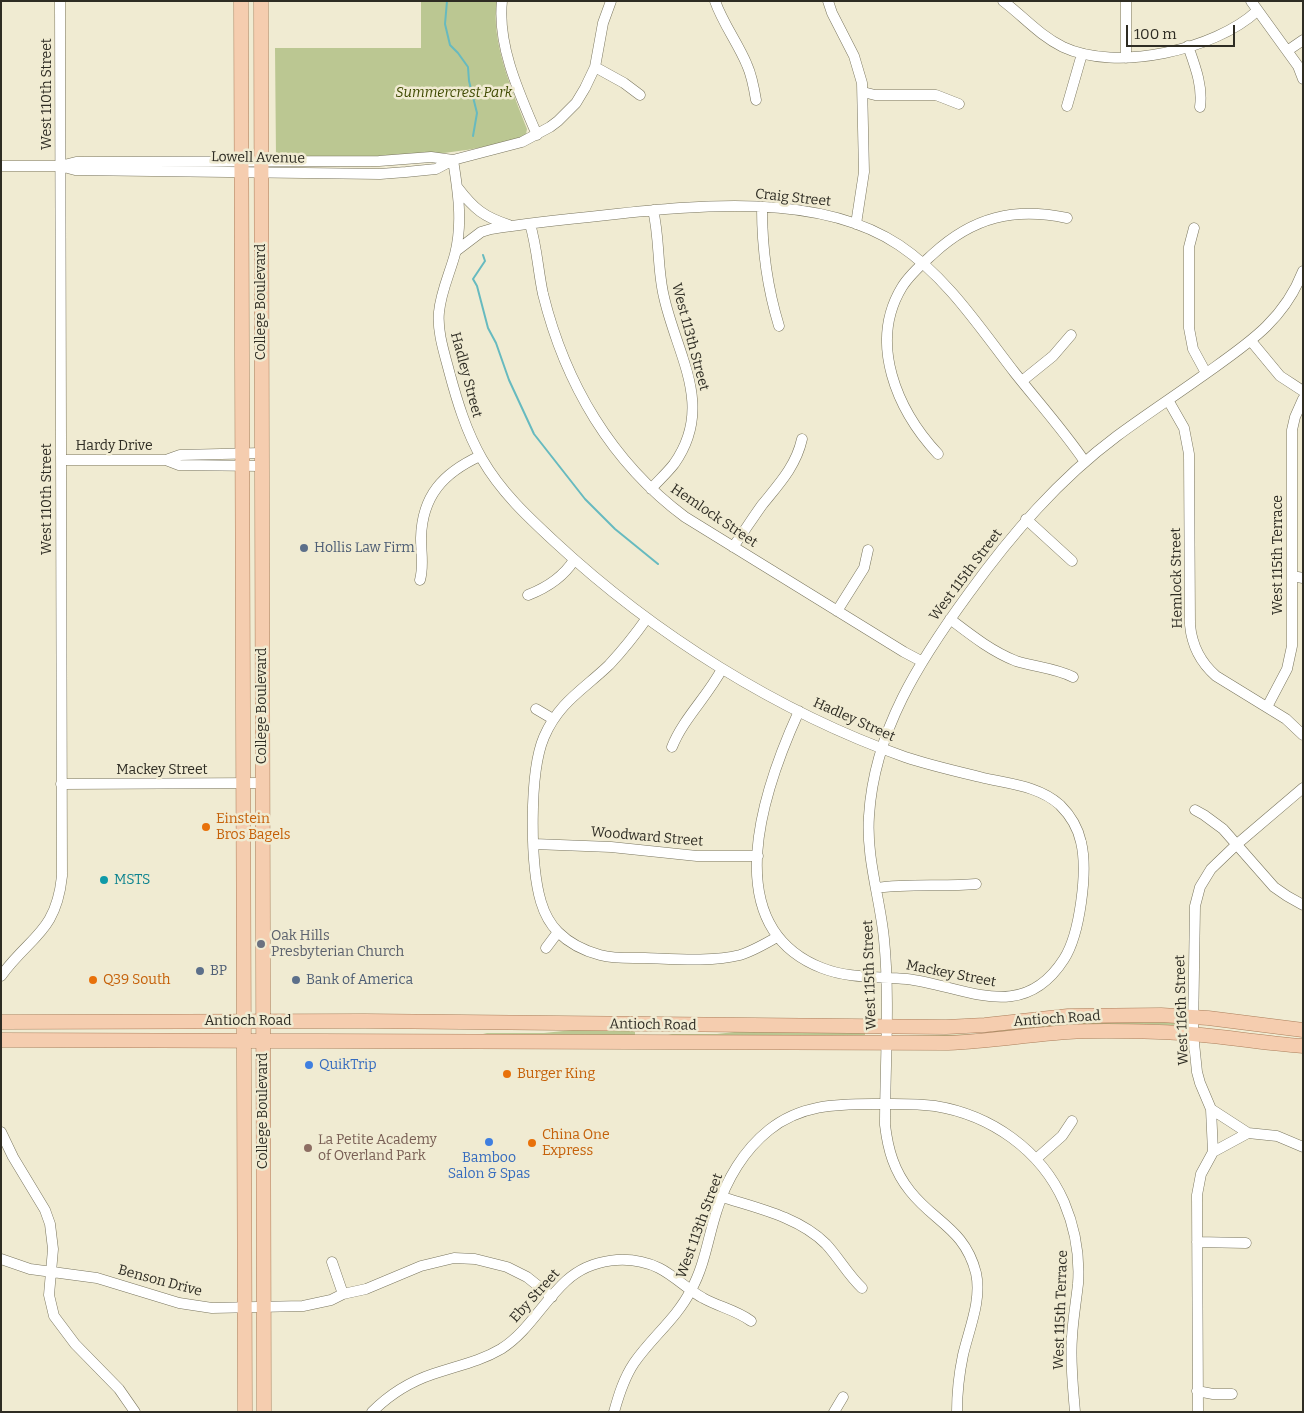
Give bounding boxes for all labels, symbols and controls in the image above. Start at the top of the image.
scale bar [1129,15,1238,47]
text: 100 m [1134,25,1177,43]
street label: West 110th Street [39,38,55,150]
park label: Summercrest Park [396,85,512,101]
street label: Lowell Avenue [211,149,305,167]
street label: Craig Street [754,186,832,210]
street label: College Boulevard [253,244,269,360]
street label: West 113th Street [668,281,712,393]
street label: Hadley Street [446,330,486,420]
street label: Hardy Drive [75,438,153,454]
street label: West 110th Street [39,443,55,555]
street label: Hemlock Street [667,481,761,551]
street label: West 115th Terrace [1270,495,1286,615]
street label: West 115th Street [926,526,1006,624]
street label: Hemlock Street [1168,527,1186,629]
place label: Hollis Law Firm [314,540,415,556]
marker: Hollis Law Firm [298,542,310,554]
street label: College Boulevard [254,648,270,764]
street label: Hadley Street [810,694,898,746]
street label: Mackey Street [116,762,208,778]
place label: Einstein Bros Bagels [216,811,291,844]
marker: Einstein Bros Bagels [200,821,212,833]
street label: Woodward Street [590,824,704,850]
place label: MSTS [114,872,150,888]
marker: MSTS [98,874,110,886]
street label: West 115th Street [860,920,880,1030]
place label: Oak Hills Presbyterian Church [271,928,404,960]
marker: Oak Hills Presbyterian Church [255,938,267,950]
street label: West 116th Street [1172,954,1192,1066]
street label: Mackey Street [905,957,997,991]
place label: BP [210,963,227,979]
marker: BP [194,965,206,977]
place label: Q39 South [103,972,171,988]
place label: Bank of America [306,972,413,988]
marker: Q39 South [87,974,99,986]
marker: Bank of America [290,974,302,986]
street label: Antioch Road [1013,1008,1101,1030]
street label: Antioch Road [204,1013,292,1029]
street label: Antioch Road [609,1016,697,1034]
street label: College Boulevard [255,1053,271,1169]
place label: QuikTrip [319,1057,377,1073]
marker: QuikTrip [303,1059,315,1071]
place label: Burger King [517,1066,595,1082]
marker: Burger King [501,1068,513,1080]
place label: China One Express [542,1127,610,1160]
place label: La Petite Academy of Overland Park [318,1132,437,1164]
marker: Bamboo Salon & Spas [483,1136,495,1148]
marker: China One Express [526,1137,538,1149]
marker: La Petite Academy of Overland Park [302,1142,314,1154]
place label: Bamboo Salon & Spas [448,1150,530,1182]
street label: West 113th Street [673,1171,727,1281]
street label: West 115th Terrace [1051,1250,1071,1370]
street label: Benson Drive [116,1262,204,1300]
street label: Eby Street [507,1266,563,1326]

